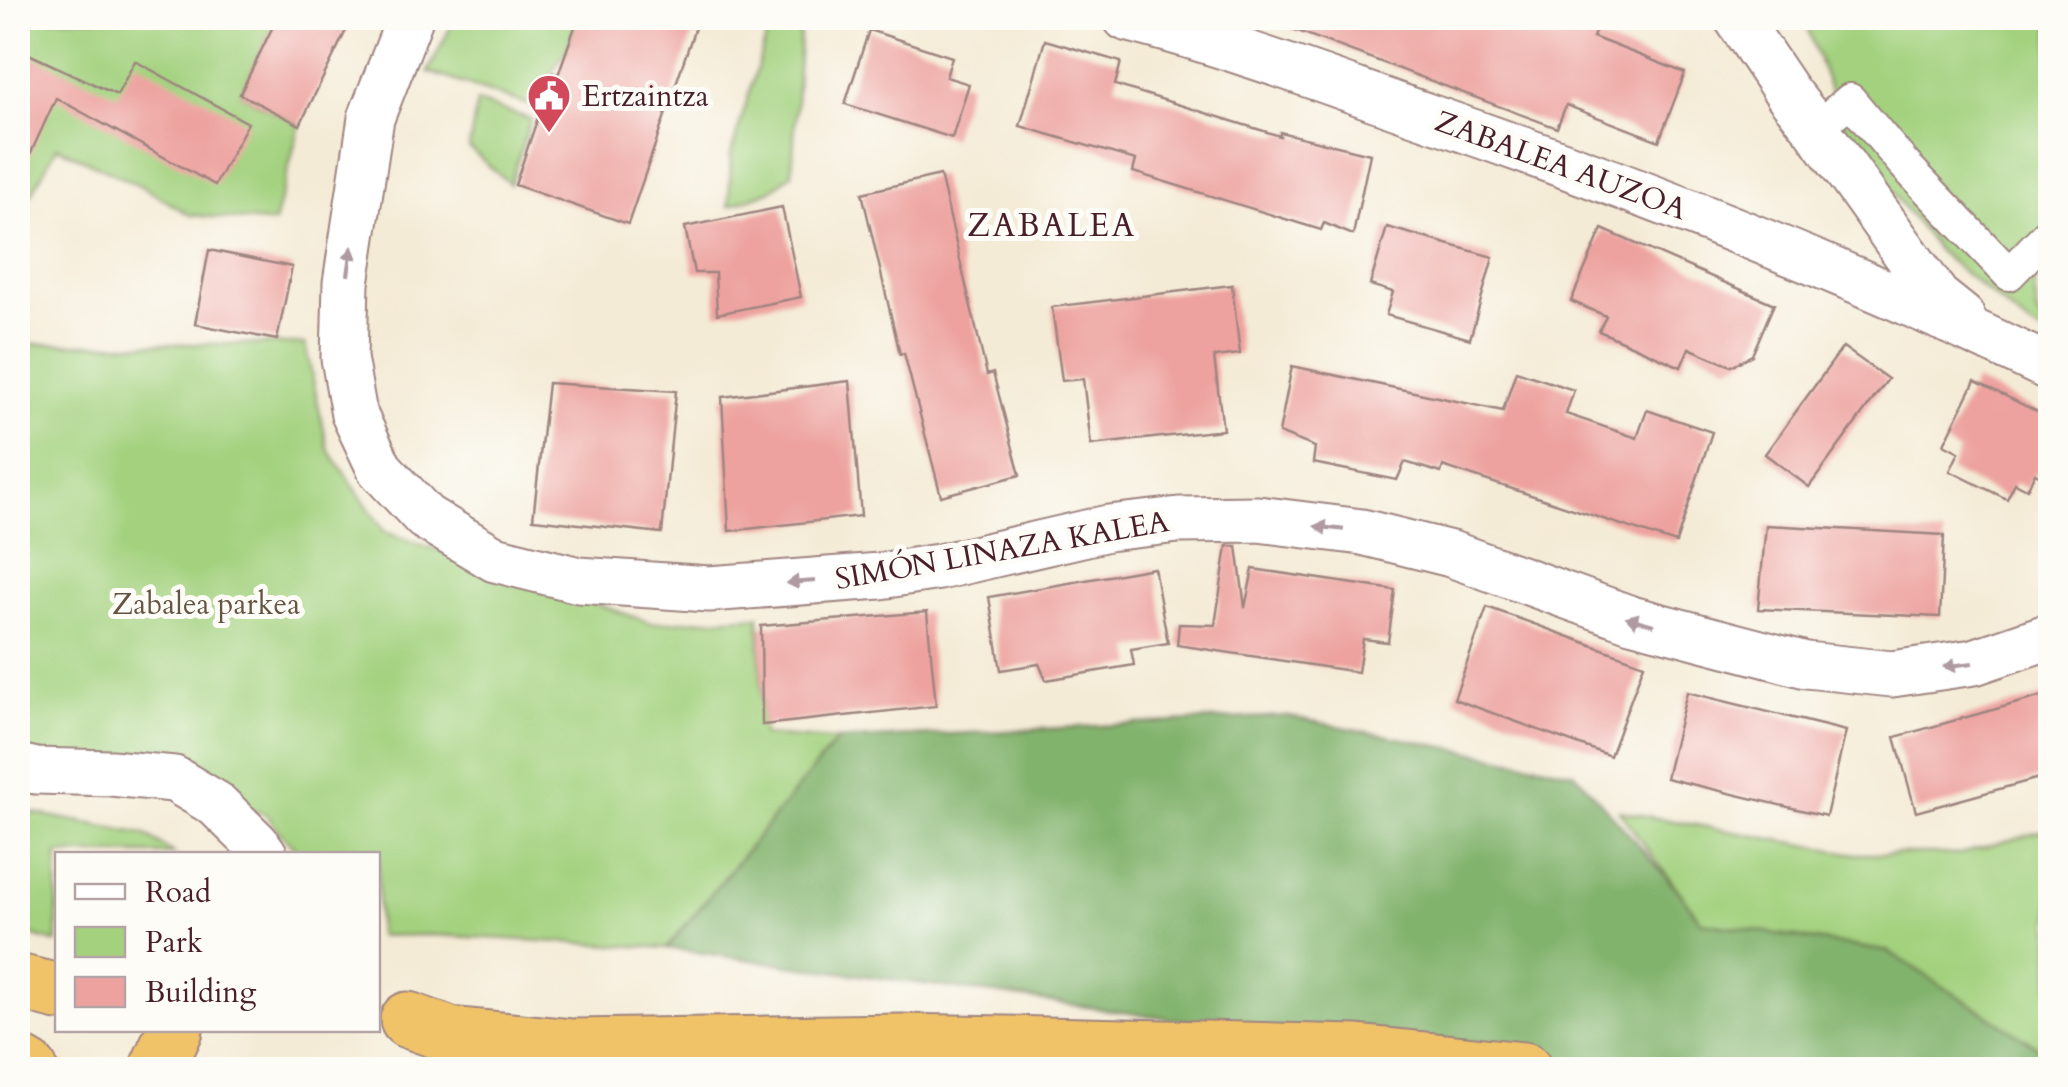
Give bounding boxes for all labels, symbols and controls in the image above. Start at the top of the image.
public building icon: Ertzaintza [526,73,572,134]
place label: Ertzaintza [582,76,709,117]
street label: ZABALEA AUZOA [1429,101,1693,230]
district label: ZABALEA [967,204,1137,248]
one-way arrow [342,244,358,276]
street label: SIMÓN LINAZA KALEA [832,501,1173,600]
one-way arrow [1313,520,1345,536]
one-way arrow [784,574,816,590]
park label: Zabalea parkea [112,584,300,625]
one-way arrow [1624,613,1654,628]
one-way arrow [1941,657,1973,673]
legend [55,852,380,1032]
text: Road [145,872,211,913]
text: Park [145,922,203,963]
text: Building [145,972,256,1013]

